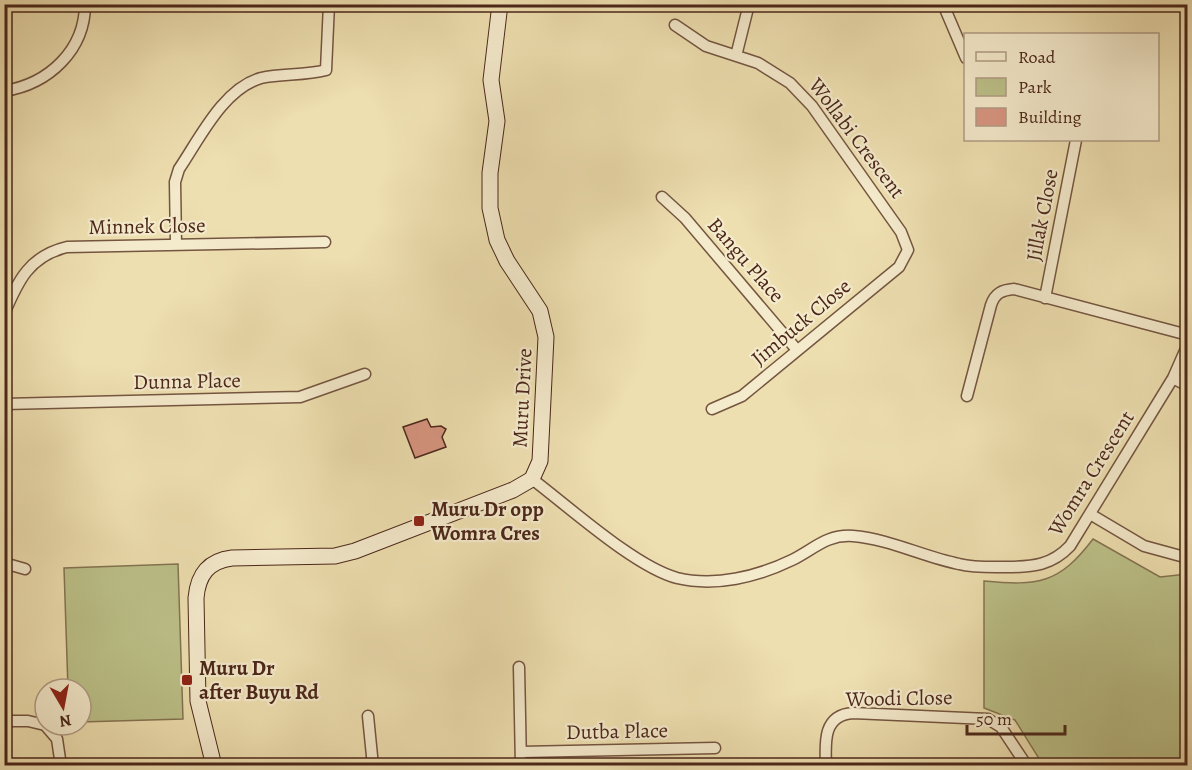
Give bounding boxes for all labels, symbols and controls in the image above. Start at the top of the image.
legend [964,33,1159,141]
text: Road [1018,45,1056,69]
street label: Wollabi Crescent [802,71,912,204]
text: Park [1018,75,1052,99]
text: Building [1018,105,1082,129]
street label: Jillak Close [1019,166,1065,264]
street label: Minnek Close [88,211,206,241]
street label: Bangu Place [701,211,791,309]
street label: Jimbuck Close [745,272,857,372]
street label: Muru Drive [505,348,539,448]
street label: Dunna Place [133,366,241,396]
street label: Womra Crescent [1041,405,1141,542]
place label: Muru Dr opp Womra Cres [430,495,544,547]
marker: Muru Dr opp Womra Cres [412,514,426,528]
place label: Muru Dr after Buyu Rd [199,654,319,706]
marker: Muru Dr after Buyu Rd [180,673,194,687]
north arrow [33,677,93,737]
street label: Woodi Close [844,683,953,713]
scale bar [967,698,1064,736]
text: 50 m [976,707,1012,731]
text: N [57,709,73,733]
street label: Dutba Place [566,716,668,746]

